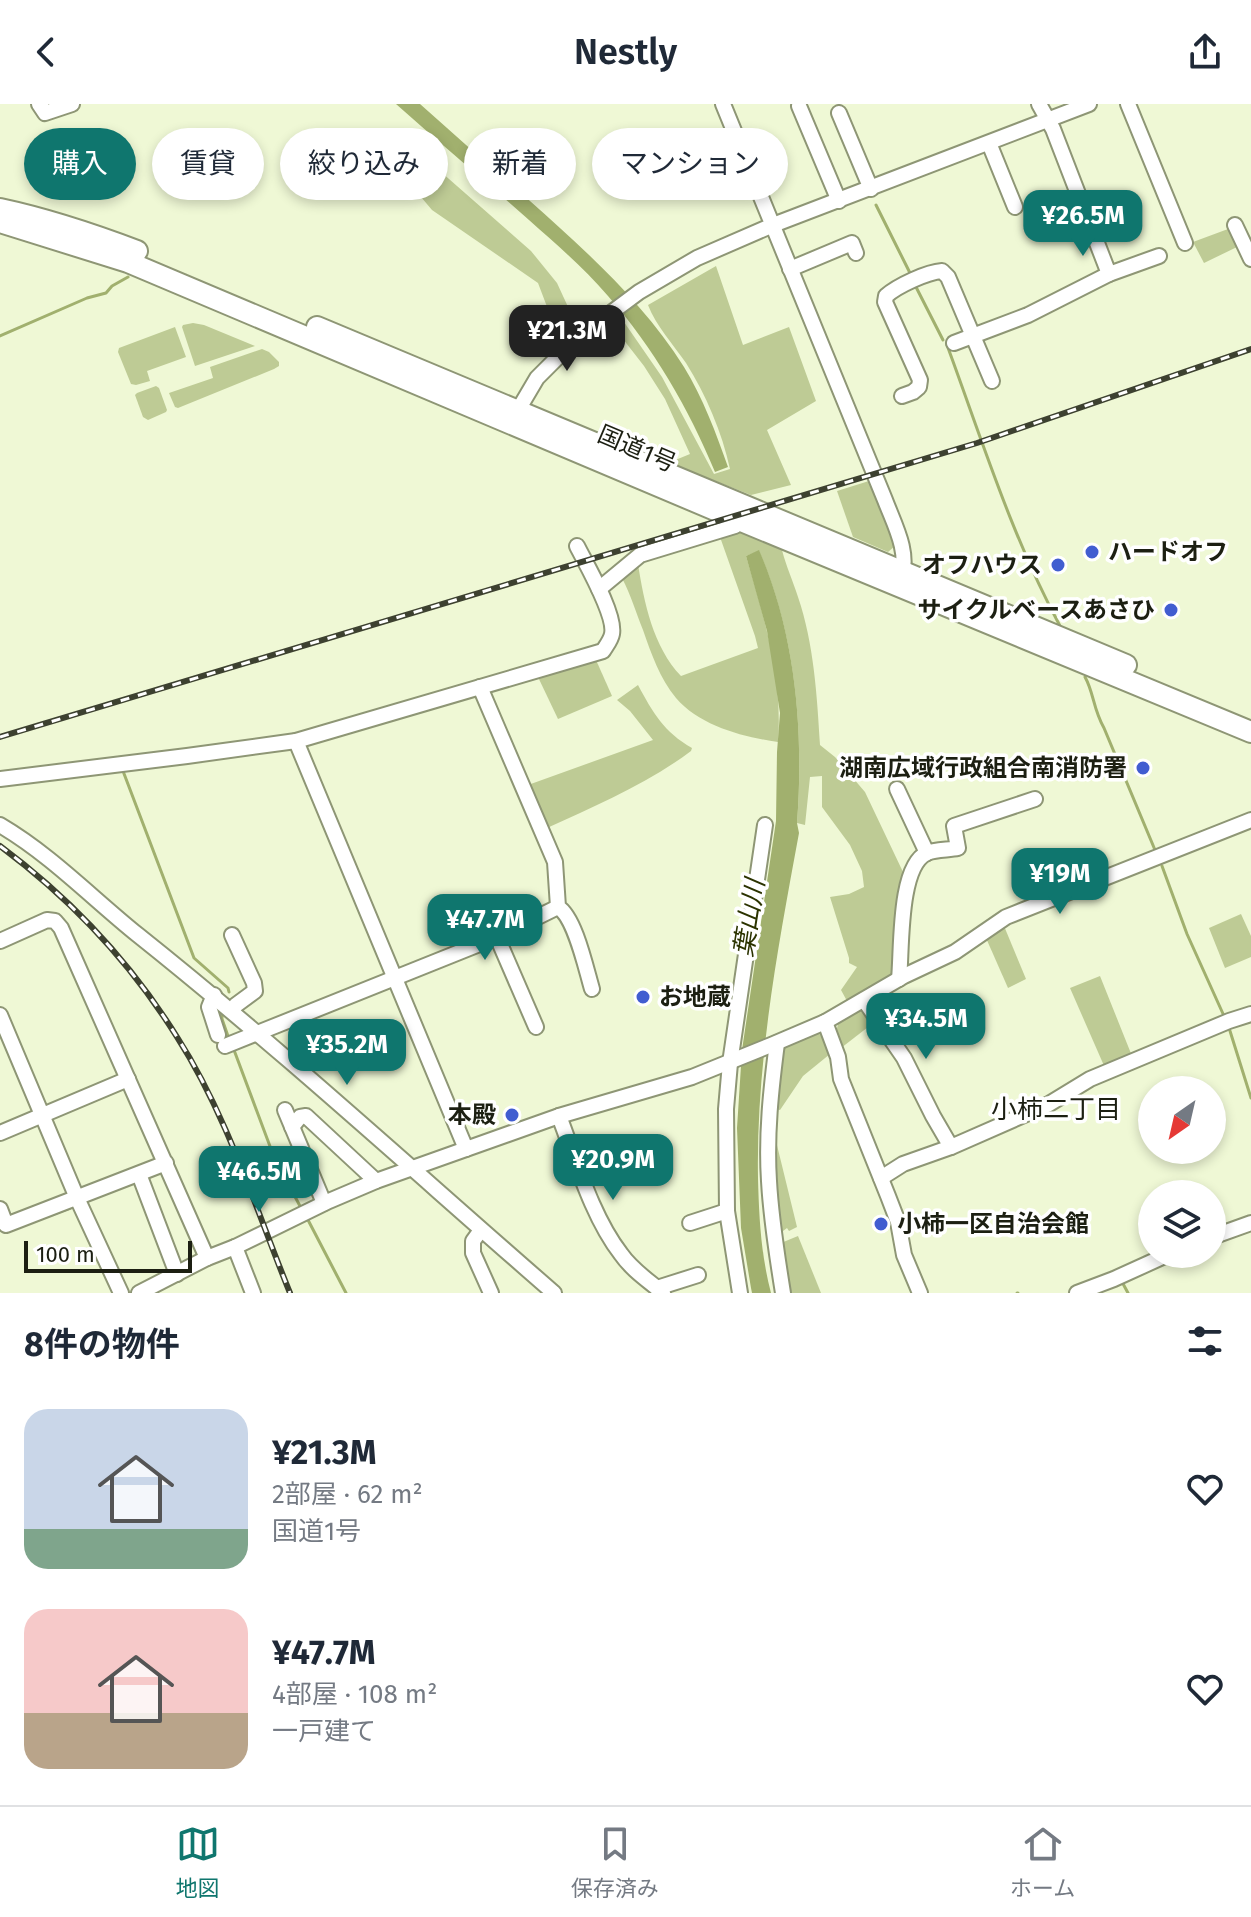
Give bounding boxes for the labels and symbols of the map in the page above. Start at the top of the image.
pin: ¥26.5M [1018,190,1148,258]
pin: ¥21.3M [502,305,632,373]
street label: 国道1号 [594,420,680,478]
place label: ハードオフ [1108,538,1228,566]
marker: ハードオフ [1083,543,1101,561]
place label: オフハウス [922,551,1042,579]
marker: オフハウス [1049,556,1067,574]
place label: サイクルベースあさひ [917,596,1155,624]
marker: サイクルベースあさひ [1162,601,1180,619]
place label: 湖南広域行政組合南消防署 [839,754,1127,782]
marker: 湖南広域行政組合南消防署 [1134,759,1152,777]
pin: ¥19M [1013,848,1107,916]
water label: 葉山川 [728,874,771,959]
pin: ¥47.7M [420,894,550,962]
place label: お地蔵 [659,983,731,1011]
marker: お地蔵 [634,988,652,1006]
pin: ¥34.5M [861,993,991,1061]
pin: ¥35.2M [282,1019,412,1087]
north arrow [1138,1076,1226,1164]
district label: 小柿二丁目 [991,1094,1121,1125]
place label: 本殿 [448,1101,496,1129]
marker: 本殿 [503,1106,521,1124]
pin: ¥20.9M [548,1134,678,1202]
pin: ¥46.5M [194,1146,324,1214]
place label: 小柿一区自治会館 [897,1210,1089,1238]
marker: 小柿一区自治会館 [872,1215,890,1233]
scale bar [24,1237,192,1273]

